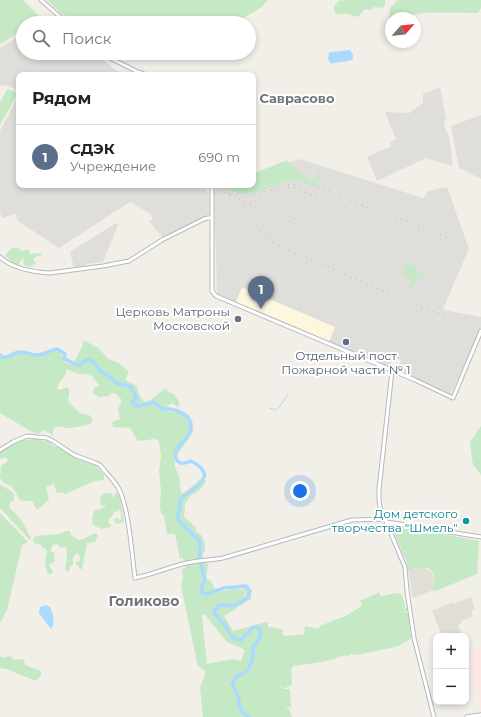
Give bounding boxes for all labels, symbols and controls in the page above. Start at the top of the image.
north arrow [385,12,421,48]
search box [16,16,256,60]
icon: search [30,27,52,49]
text: Поиск [62,29,111,48]
text: Рядом [32,88,91,108]
district label: Саврасово [260,90,335,106]
text: СДЭК [70,139,115,158]
text: 1 [42,149,48,165]
text: 690 m [198,149,240,165]
text: Учреждение [70,158,156,174]
pin: 1 [248,276,274,309]
place label: Церковь Матроны Московской [115,304,230,333]
marker: Церковь Матроны Московской [233,314,243,324]
marker: Отдельный пост Пожарной части № 1 [341,337,351,347]
place label: Отдельный пост Пожарной части № 1 [281,348,411,377]
your location [290,481,310,501]
place label: Дом детского творчества "Шмель" [332,506,458,535]
marker: Дом детского творчества "Шмель" [461,516,471,526]
district label: Голиково [109,592,179,610]
map controls [433,633,469,705]
button: + [433,633,469,669]
button: − [433,669,469,705]

